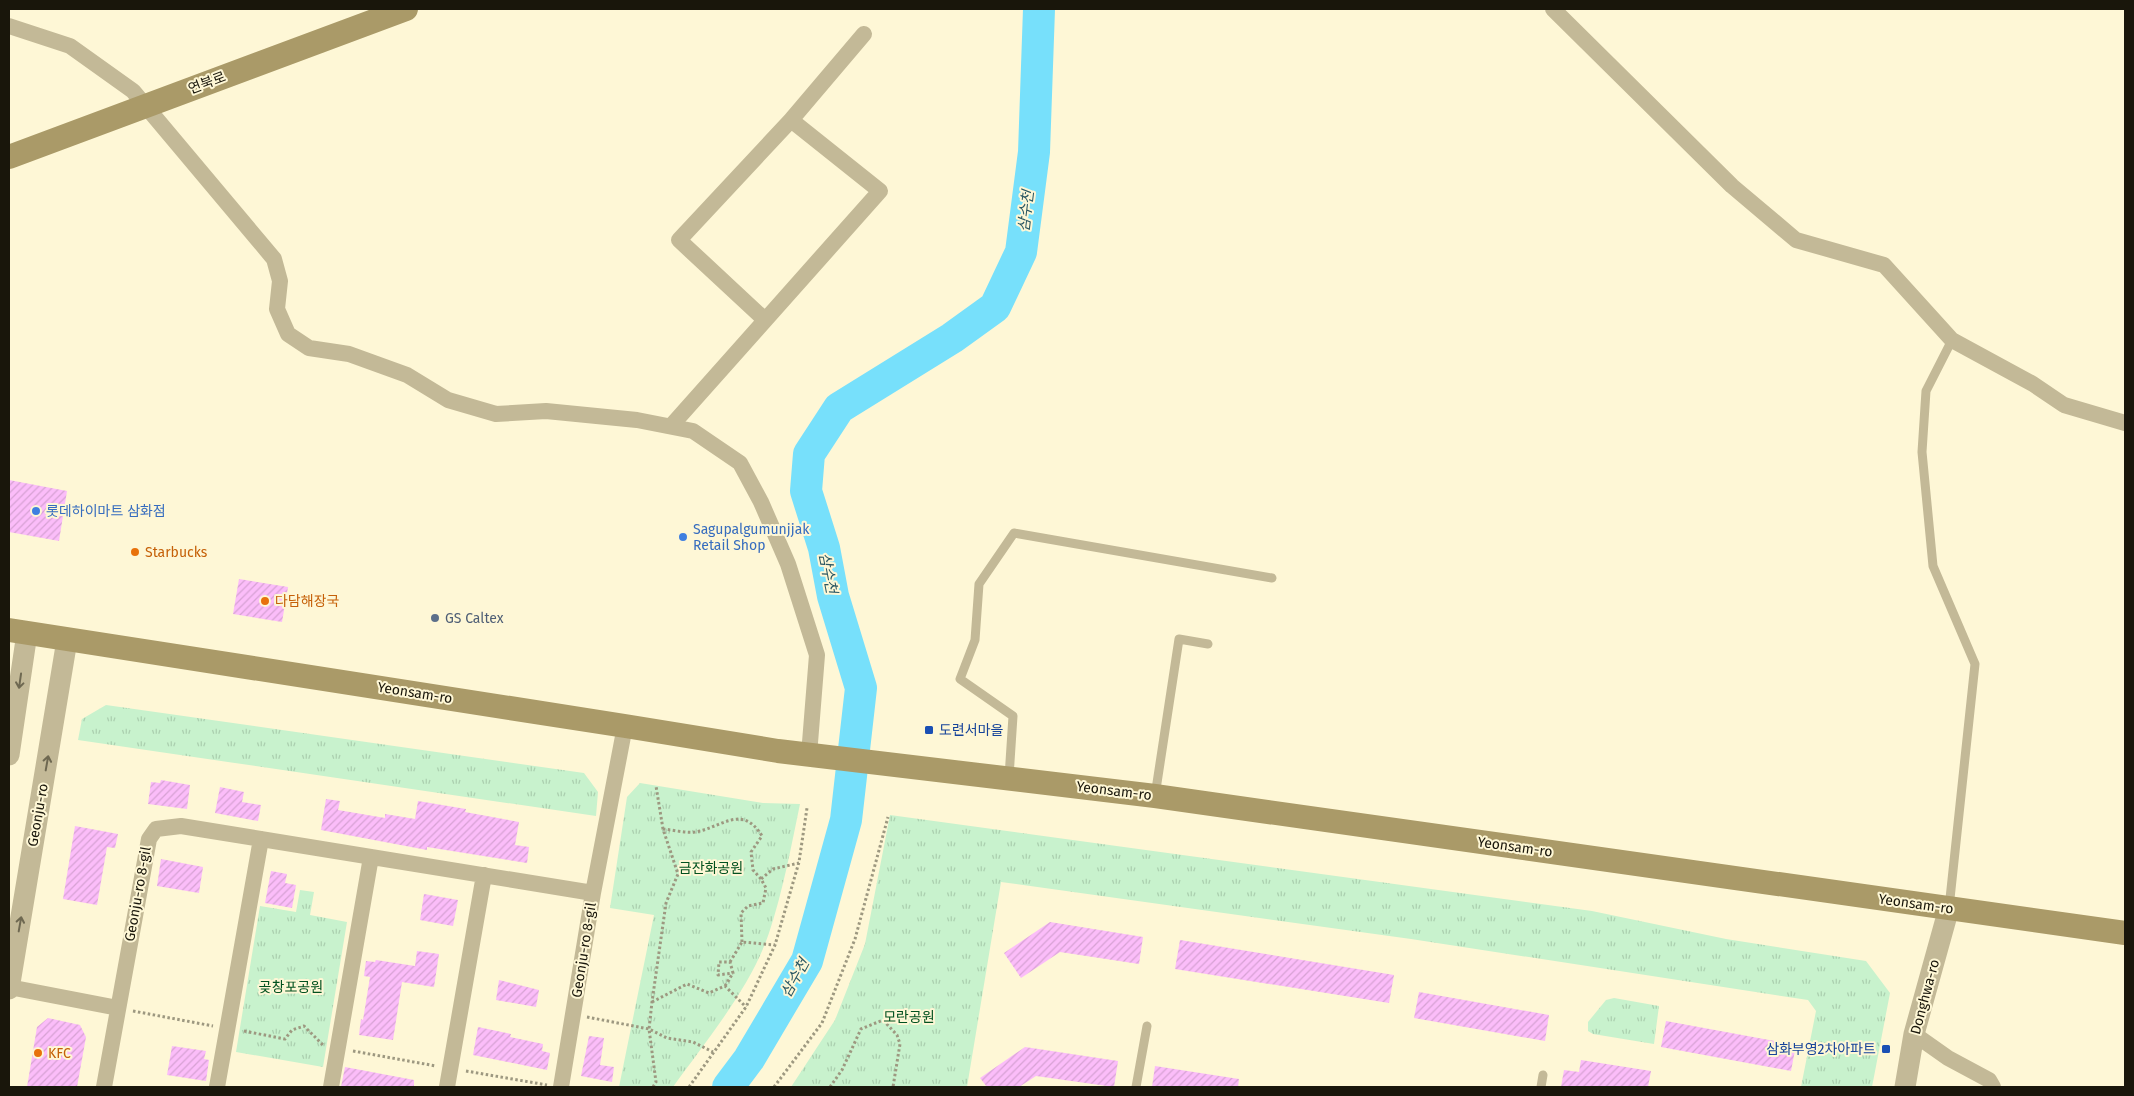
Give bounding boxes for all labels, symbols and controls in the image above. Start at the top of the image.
street label: 연북로 [186,68,228,98]
water label: 삼수천 [1015,187,1038,233]
place label: 롯데하이마트 삼화점 [46,503,166,520]
marker: 롯데하이마트 삼화점 [30,505,42,517]
place label: Sagupalgumunjjak Retail Shop [693,521,810,554]
marker: Sagupalgumunjjak Retail Shop [677,531,689,543]
place label: Starbucks [145,544,208,561]
marker: Starbucks [129,546,141,558]
water label: 삼수천 [815,551,841,597]
place label: 다담해장국 [275,593,340,610]
marker: 다담해장국 [259,595,271,607]
place label: GS Caltex [445,610,504,627]
marker: GS Caltex [429,612,441,624]
one-way arrow [15,673,25,689]
street label: Yeonsam-ro [376,679,454,707]
place label: 도련서마을 [939,722,1004,739]
marker: 도련서마을 [923,724,935,736]
one-way arrow [42,756,52,772]
street label: Yeonsam-ro [1075,778,1153,804]
street label: Geonju-ro [24,782,52,848]
street label: Yeonsam-ro [1476,833,1554,861]
street label: Geonju-ro 8-gil [121,845,155,943]
park label: 금잔화공원 [679,860,743,877]
street label: Yeonsam-ro [1877,890,1955,918]
street label: Geonju-ro 8-gil [568,901,600,999]
one-way arrow [15,916,25,932]
water label: 삼수천 [777,954,814,1000]
street label: Donghwa-ro [1907,958,1943,1036]
park label: 곶창포공원 [259,979,323,996]
park label: 모란공원 [883,1009,935,1026]
place label: 삼화부영2차아파트 [1766,1041,1876,1058]
marker: 삼화부영2차아파트 [1880,1043,1892,1055]
place label: KFC [48,1045,71,1062]
marker: KFC [32,1047,44,1059]

